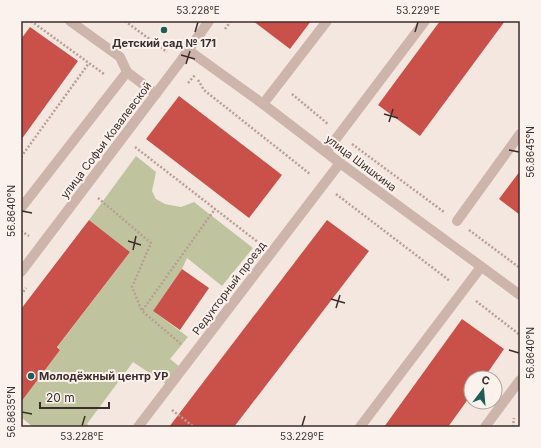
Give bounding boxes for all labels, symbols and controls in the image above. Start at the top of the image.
text: 53.228°E [176,4,220,16]
text: 53.229°E [396,4,440,16]
marker: Детский сад № 171 [159,25,169,35]
place label: Детский сад № 171 [112,36,216,50]
street label: улица Софьи Ковалевской [58,79,154,201]
text: 56.8645°N [524,126,536,178]
street label: улица Шишкина [323,132,399,194]
text: 56.8640°N [5,185,17,237]
street label: Редукторный проезд [189,238,269,338]
text: 56.8640°N [524,327,536,379]
place label: Молодёжный центр УР [39,369,168,383]
north arrow [463,370,503,410]
marker: Молодёжный центр УР [26,371,36,381]
text: С [480,373,492,388]
scale bar [40,384,109,410]
text: 56.8635°N [5,386,17,438]
text: 20 m [46,390,75,405]
text: 53.228°E [60,430,104,442]
text: 53.229°E [280,430,324,442]

